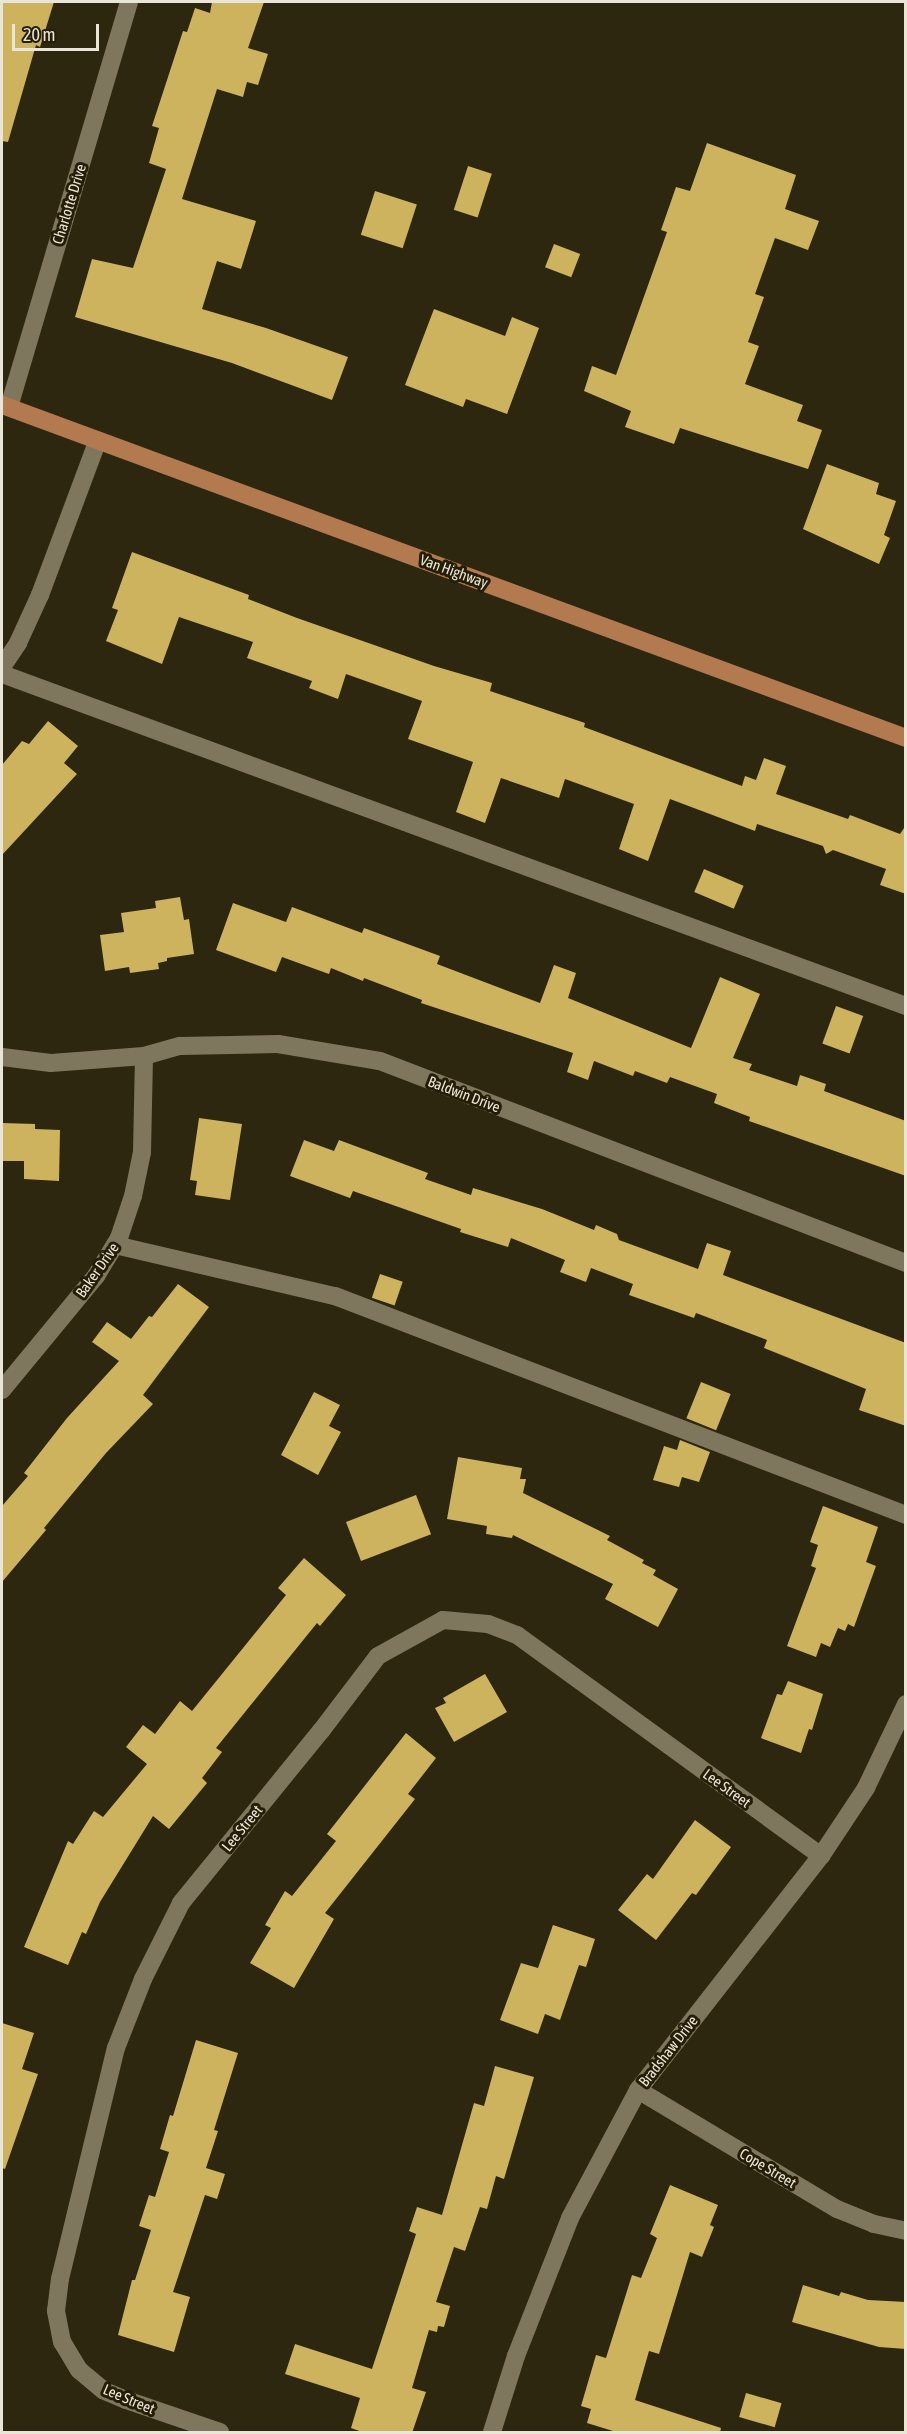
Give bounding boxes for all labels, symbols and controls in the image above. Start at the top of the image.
scale bar [15,12,102,50]
text: 20 m [23,24,55,45]
street label: Charlotte Drive [48,162,90,246]
street label: Van Highway [418,550,490,592]
street label: Baldwin Drive [425,1072,503,1116]
street label: Baker Drive [72,1239,122,1301]
street label: Lee Street [700,1765,754,1811]
street label: Lee Street [218,1801,266,1855]
street label: Bradshaw Drive [635,2012,701,2090]
street label: Cope Street [736,2144,800,2192]
street label: Lee Street [100,2380,158,2418]

